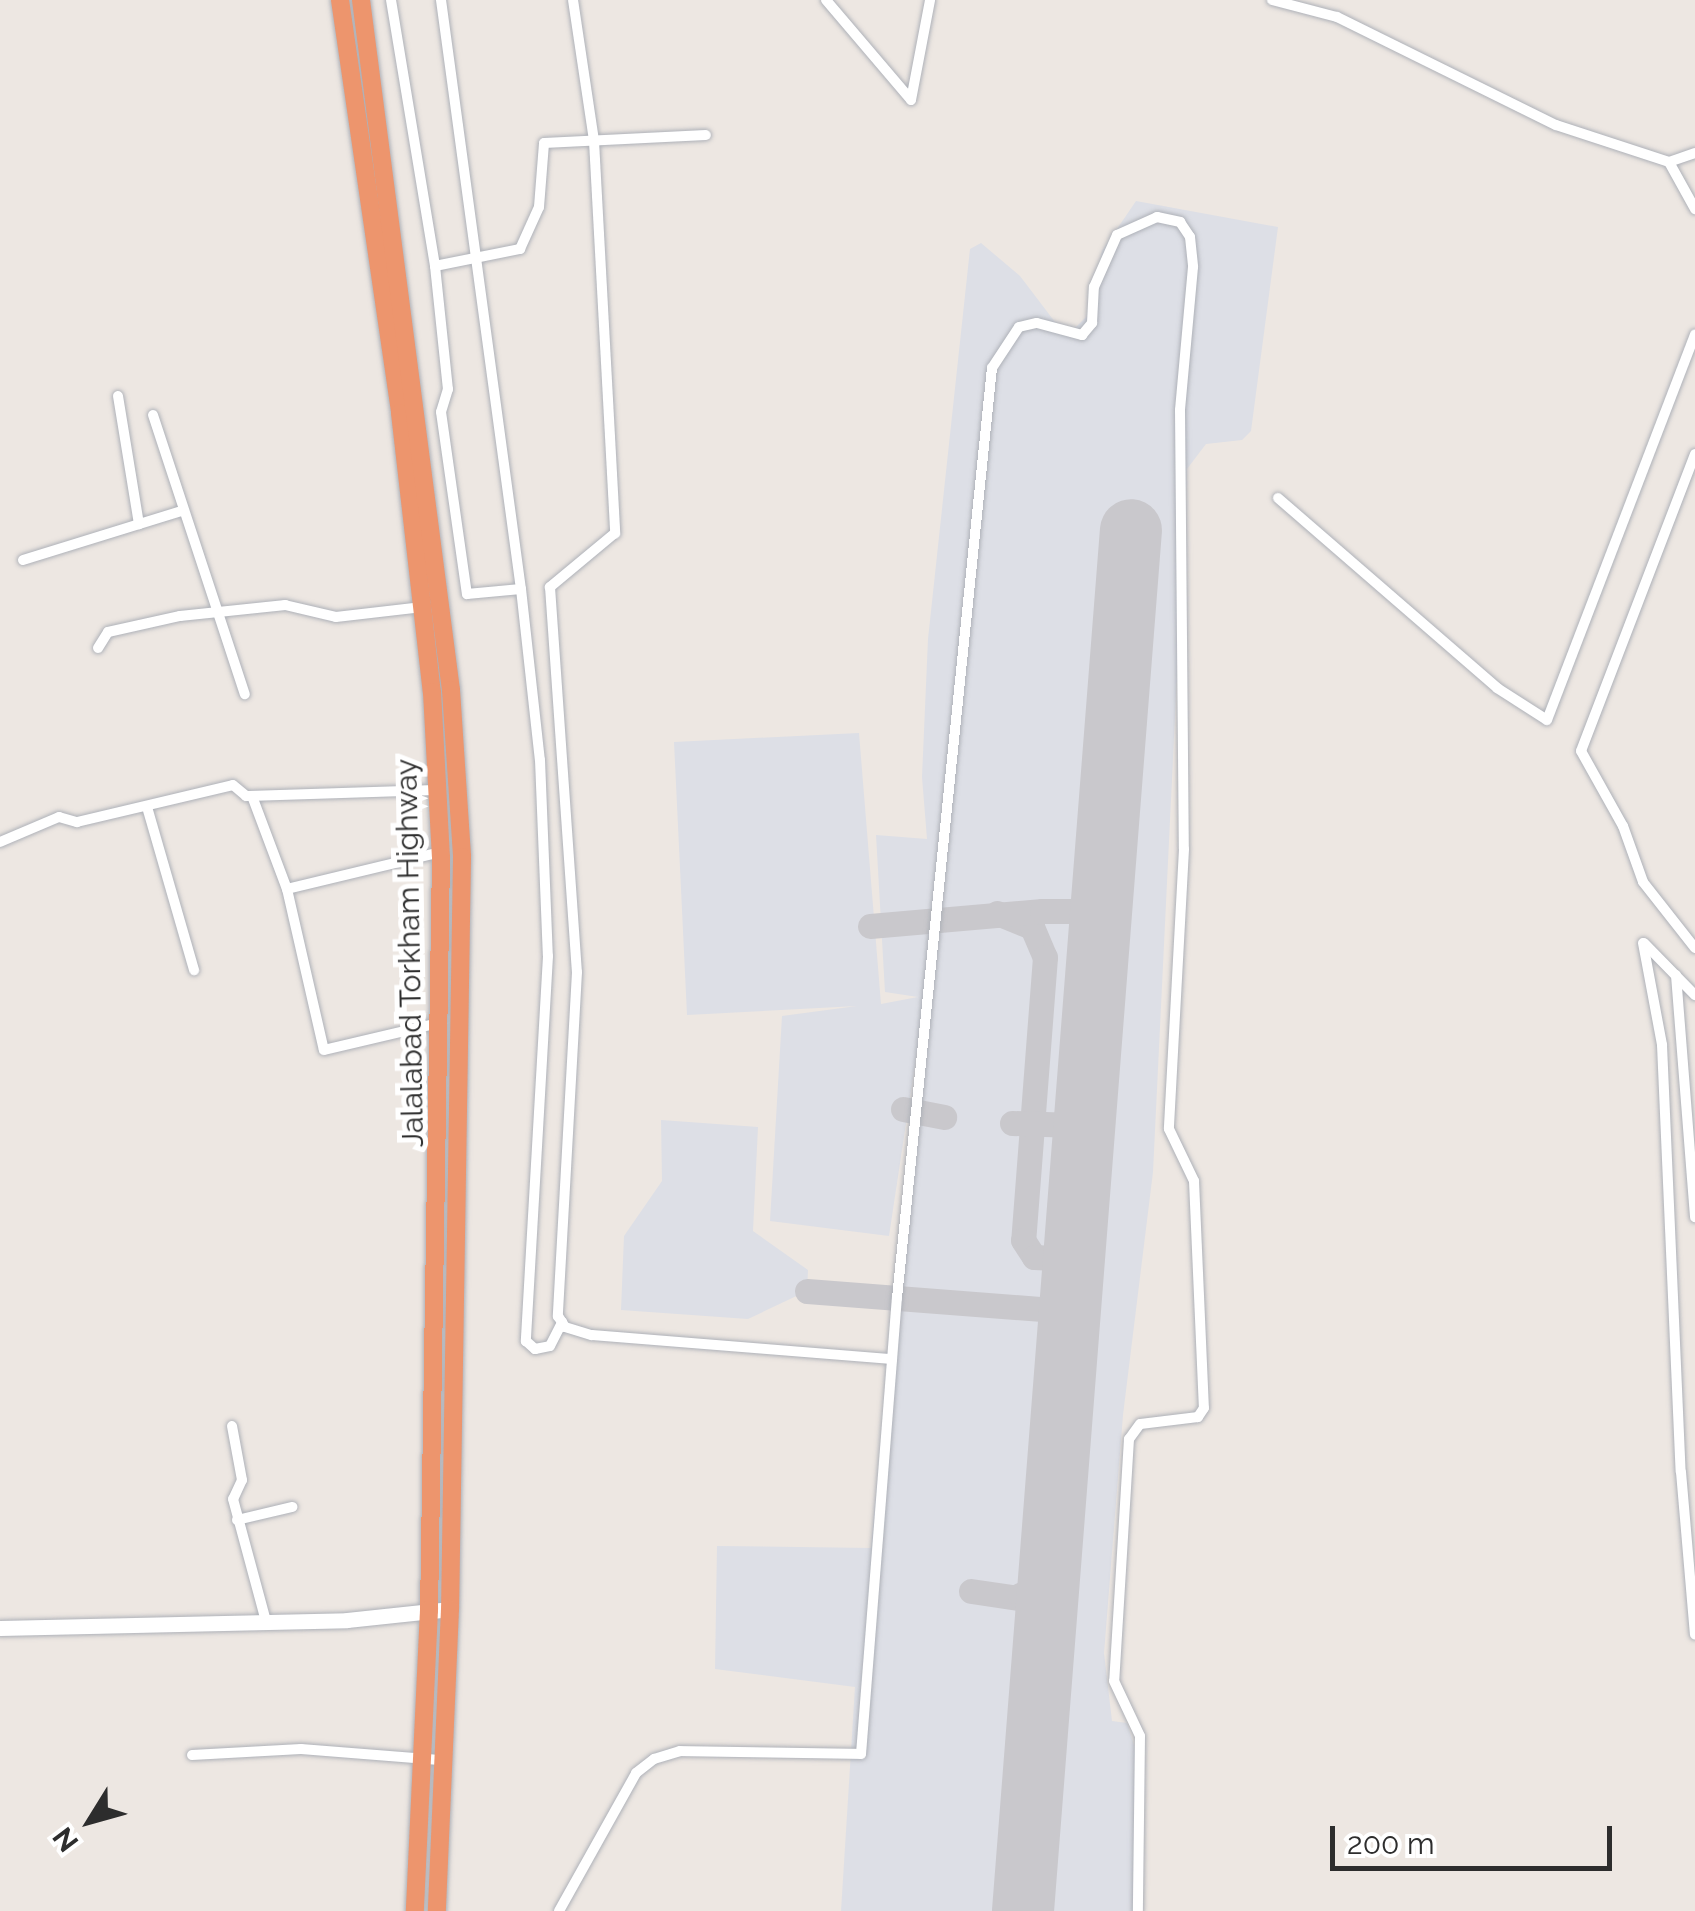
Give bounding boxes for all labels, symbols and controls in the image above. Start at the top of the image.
street label: Jalalabad Torkham Highway [389,758,431,1148]
north arrow [40,1771,140,1871]
scale bar [1335,1806,1618,1868]
text: N [46,1821,85,1858]
text: 200 m [1347,1826,1435,1861]

